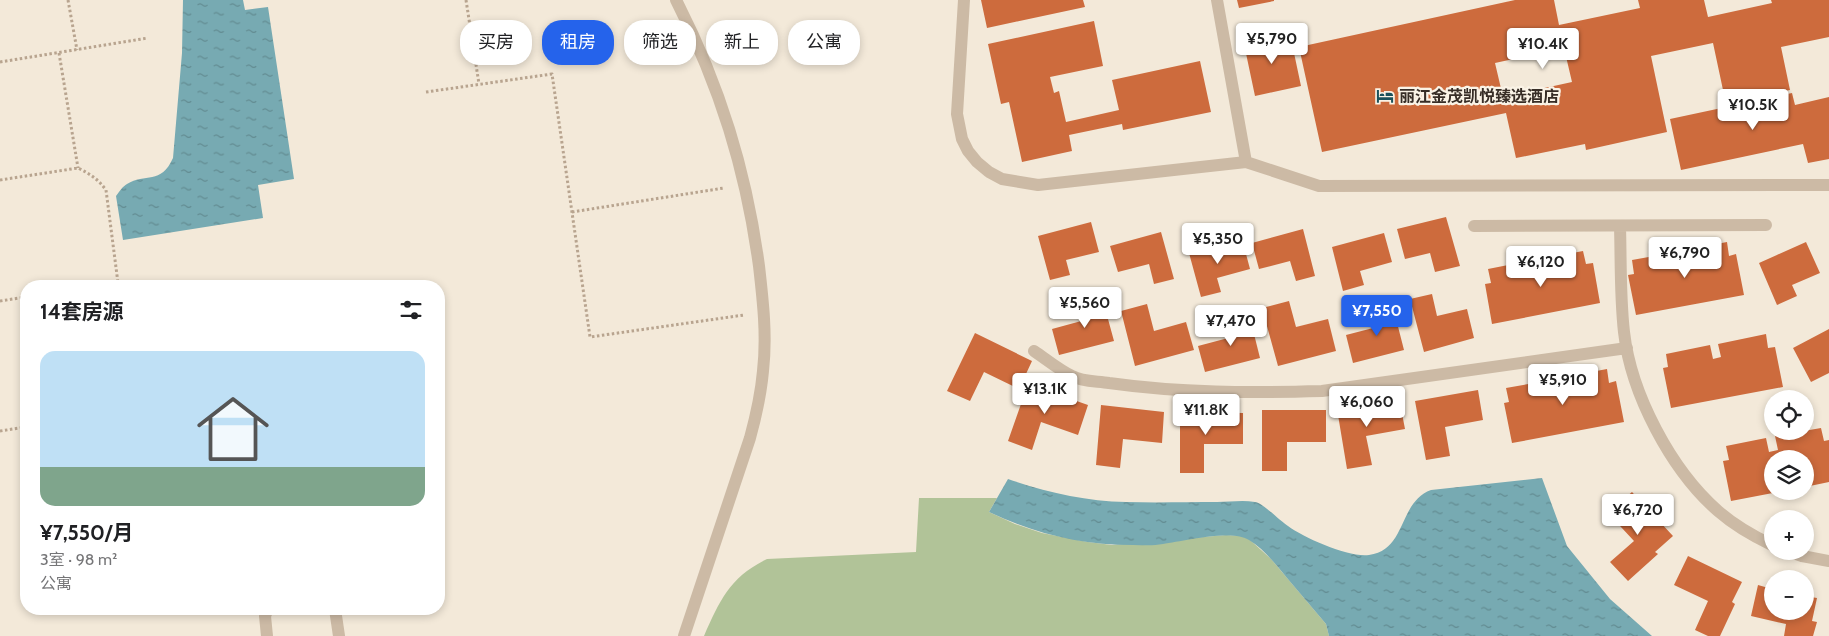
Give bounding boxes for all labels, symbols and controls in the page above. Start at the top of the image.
chip: 买房 [460,20,532,65]
chip: 租房 [542,20,614,65]
chip: 筛选 [624,20,696,65]
chip: 新上 [706,20,778,65]
chip: 公寓 [788,20,860,65]
pin: ¥5,790 [1231,22,1313,65]
pin: ¥10.4K [1502,28,1584,70]
text: ¥5,790 [1247,29,1297,48]
text: ¥10.4K [1518,34,1568,53]
hotel icon: 丽江金茂凯悦臻选酒店 [1375,86,1395,106]
place label: 丽江金茂凯悦臻选酒店 [1399,87,1559,106]
pin: ¥10.5K [1712,88,1794,131]
text: ¥10.5K [1729,95,1777,114]
pin: ¥5,350 [1177,222,1259,265]
text: ¥5,350 [1193,229,1243,248]
pin: ¥6,790 [1644,236,1726,279]
text: ¥6,790 [1660,243,1710,262]
pin: ¥6,120 [1500,246,1582,288]
text: ¥6,120 [1517,252,1565,271]
pin: ¥5,560 [1044,286,1126,329]
text: ¥5,560 [1060,293,1110,312]
pin: ¥7,550 [1336,294,1418,337]
icon: filters [397,296,425,324]
text: 14套房源 [40,299,124,324]
text: ¥7,550 [1352,301,1402,320]
pin: ¥7,470 [1190,304,1272,347]
text: ¥7,470 [1206,311,1256,330]
pin: ¥5,910 [1522,364,1604,406]
text: ¥5,910 [1539,370,1587,389]
pin: ¥13.1K [1004,372,1086,415]
text: ¥13.1K [1023,379,1067,398]
icon: home [188,384,278,474]
pin: ¥6,060 [1326,386,1408,428]
map controls [1764,390,1814,620]
button: locate [1764,390,1814,440]
text: ¥6,060 [1340,392,1394,411]
pin: ¥11.8K [1165,394,1247,436]
text: ¥11.8K [1184,400,1228,419]
button: layers [1764,450,1814,500]
pin: ¥6,720 [1597,494,1679,536]
text: ¥6,720 [1613,500,1663,519]
button: + [1764,510,1814,560]
text: ¥7,550/月 [40,520,133,545]
text: 3室 · 98 m² [40,550,117,569]
button: − [1764,570,1814,620]
text: 公寓 [40,574,72,593]

